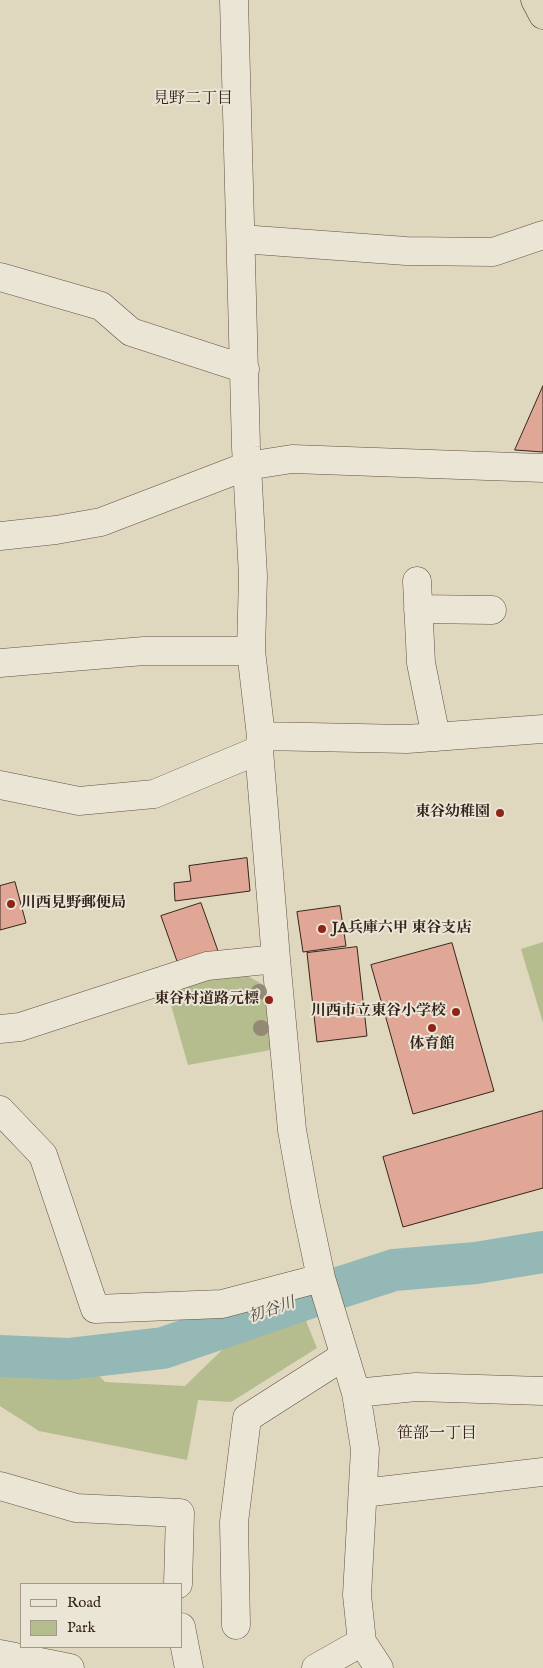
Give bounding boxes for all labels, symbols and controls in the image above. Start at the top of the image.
district label: 見野二丁目 [153,90,233,110]
place label: 東谷幼稚園 [415,804,490,822]
marker: 東谷幼稚園 [494,807,506,819]
place label: 川西見野郵便局 [21,895,126,913]
marker: 川西見野郵便局 [5,898,17,910]
place label: JA兵庫六甲 東谷支店 [332,920,471,938]
marker: JA兵庫六甲 東谷支店 [316,923,328,935]
place label: 東谷村道路元標 [154,991,259,1009]
marker: 東谷村道路元標 [263,994,275,1006]
place label: 川西市立東谷小学校 [311,1003,446,1021]
marker: 川西市立東谷小学校 [450,1006,462,1018]
marker: 体育館 [426,1022,438,1034]
place label: 体育館 [410,1036,454,1054]
water label: 初谷川 [246,1294,298,1328]
district label: 笹部一丁目 [397,1425,477,1445]
legend [20,1583,182,1648]
text: Road [67,1593,101,1612]
text: Park [67,1618,96,1637]

